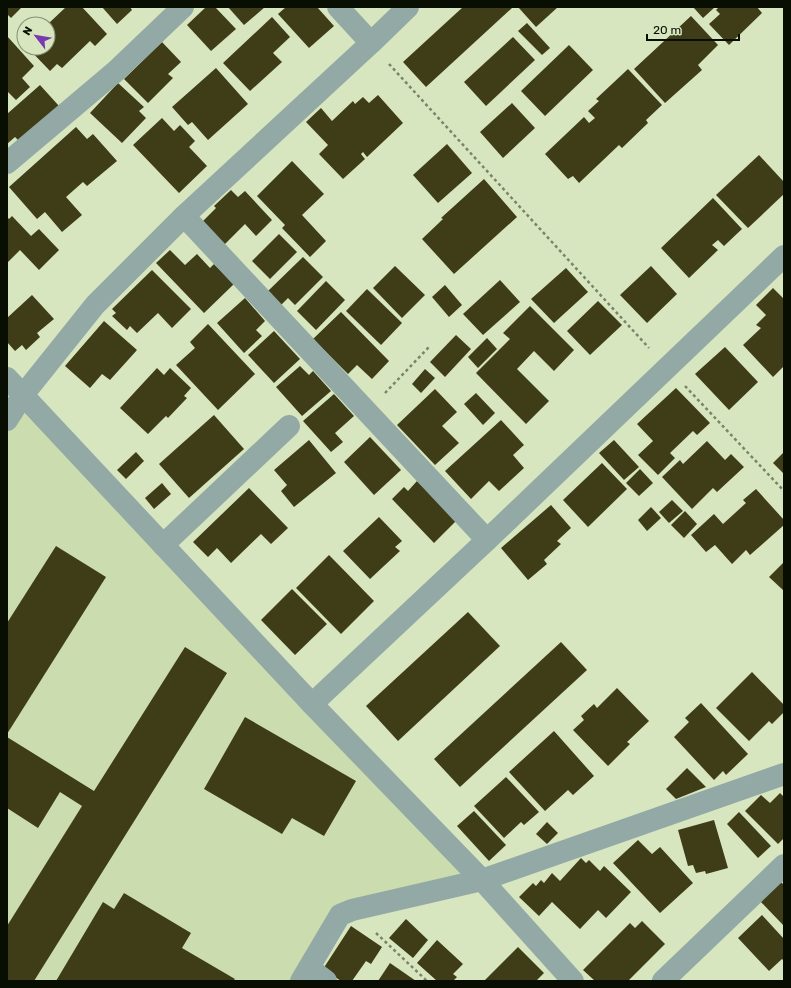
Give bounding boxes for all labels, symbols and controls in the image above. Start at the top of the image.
north arrow [16,16,56,56]
scale bar [647,16,739,42]
text: 20 m [653,23,681,37]
text: N [20,24,36,38]

